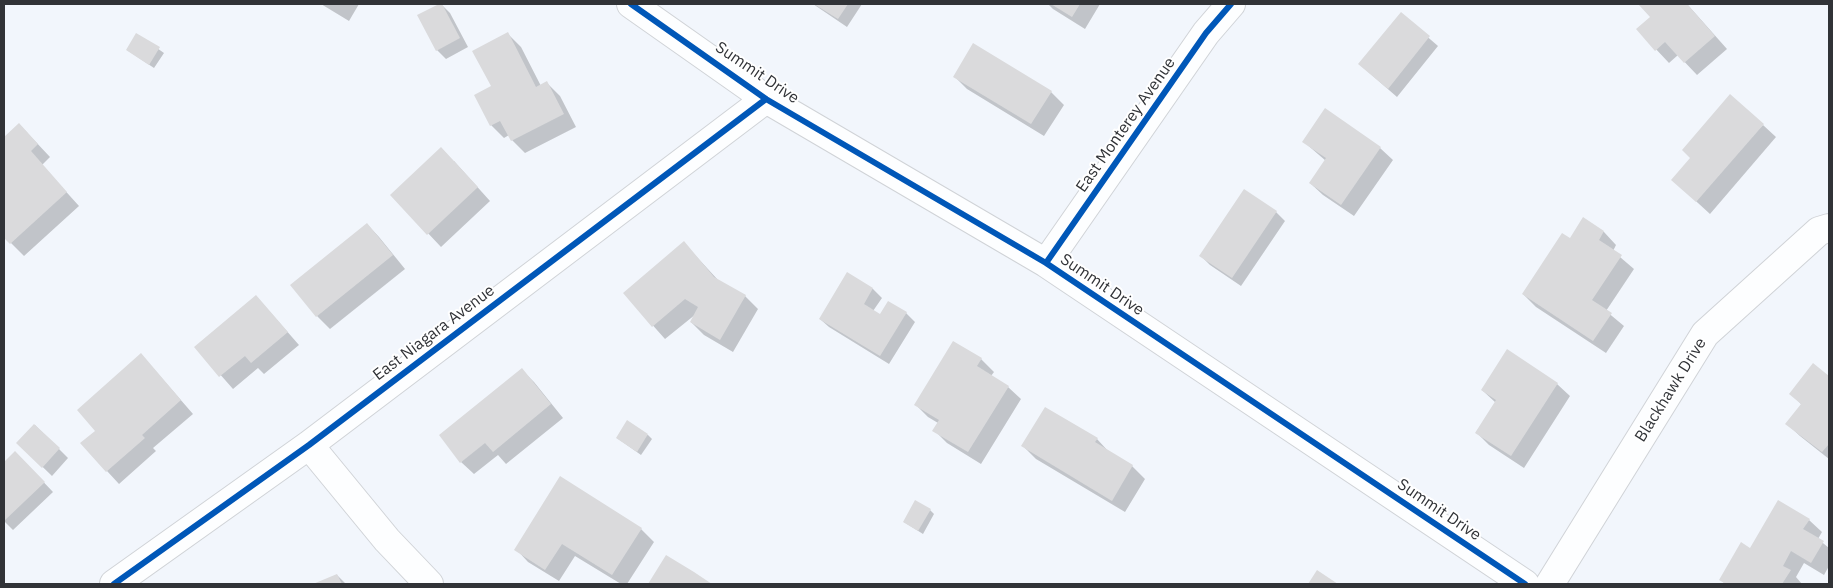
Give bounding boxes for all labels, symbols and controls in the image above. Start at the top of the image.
street label: Summit Drive [711,38,803,108]
street label: East Monterey Avenue [1072,54,1180,196]
street label: Summit Drive [1056,250,1148,320]
street label: East Niagara Avenue [369,281,499,385]
street label: Blackhawk Drive [1631,334,1711,446]
street label: Summit Drive [1393,475,1485,545]

